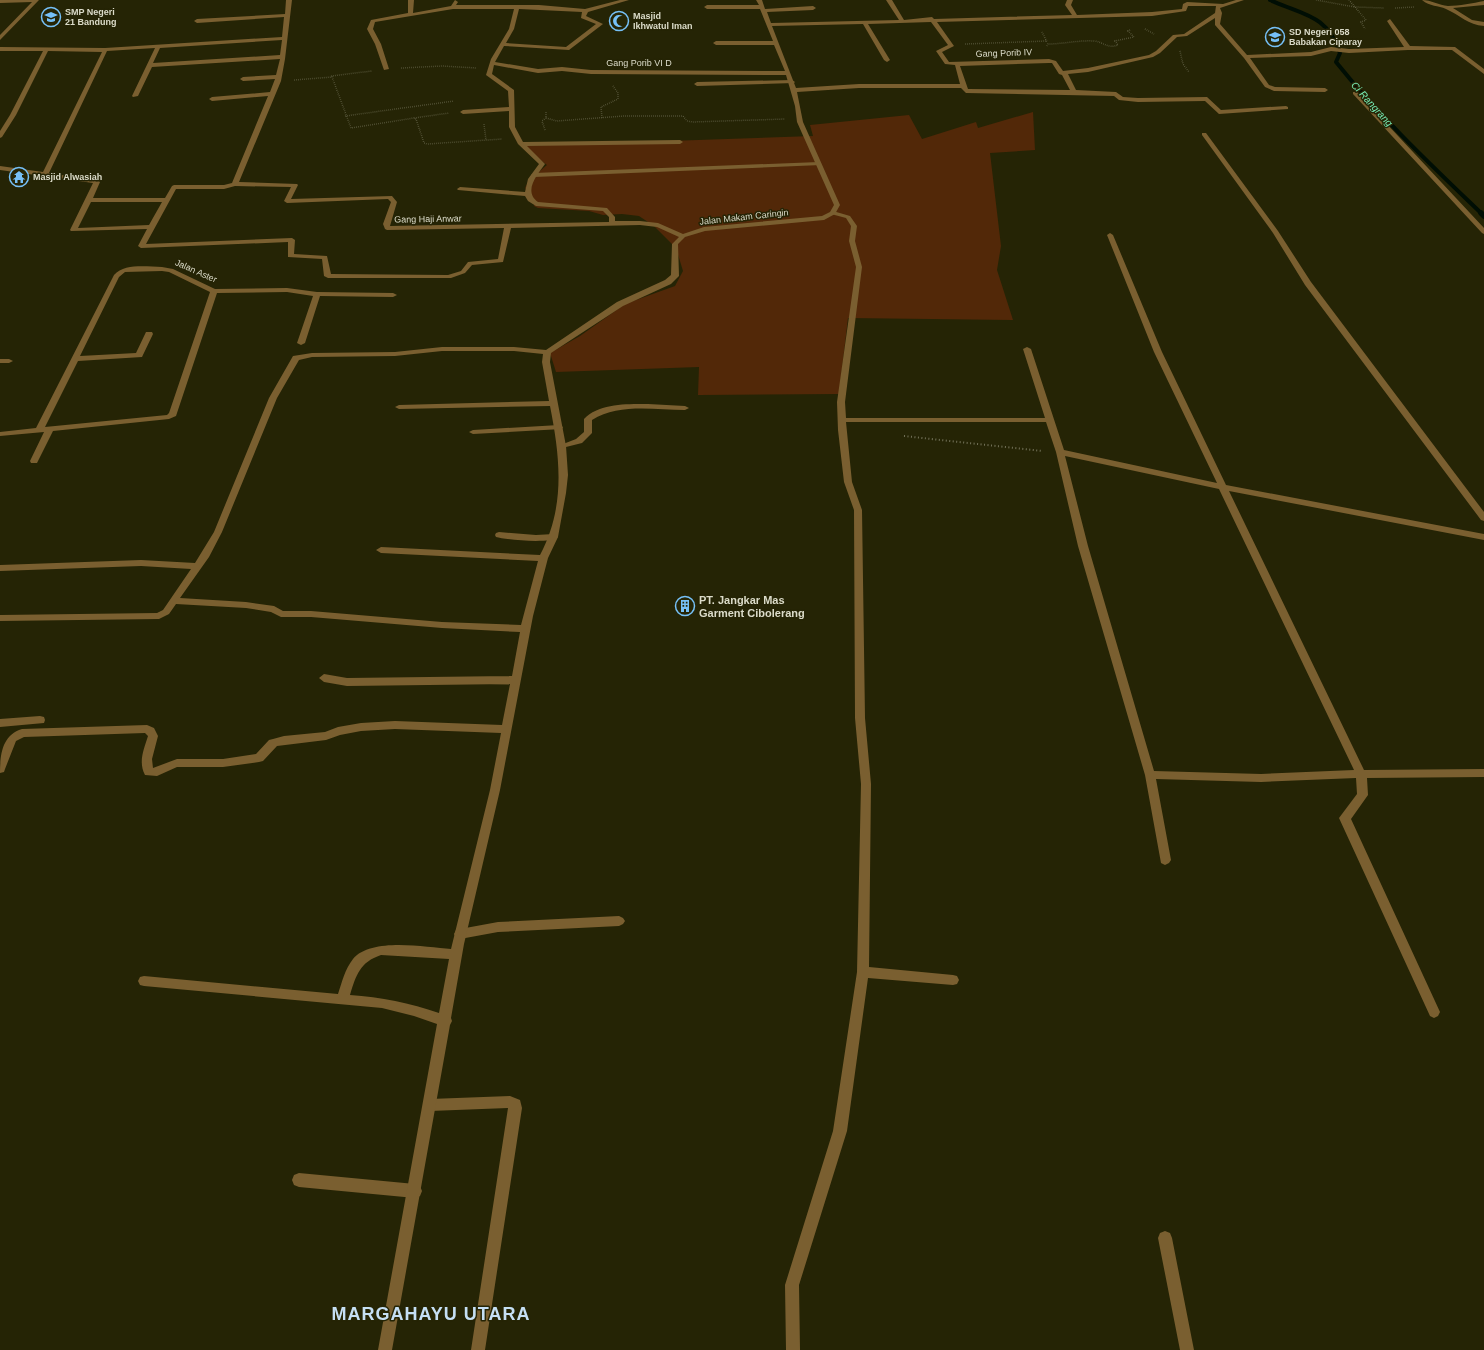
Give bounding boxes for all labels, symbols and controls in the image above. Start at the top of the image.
school or university icon: SMP Negeri 21 Bandung [40,6,62,28]
place label: SMP Negeri 21 Bandung [65,7,117,27]
mosque icon: Masjid Ikhwatul Iman [608,10,630,32]
place label: Masjid Ikhwatul Iman [633,11,693,31]
school or university icon: SD Negeri 058 Babakan Ciparay [1264,26,1286,48]
place label: SD Negeri 058 Babakan Ciparay [1289,27,1362,47]
street label: Gang Porib IV [976,47,1032,59]
street label: Gang Porib VI D [606,58,672,68]
water label: Ci Rangrang [1349,79,1395,129]
temple icon: Masjid Alwasiah [8,166,30,188]
place label: Masjid Alwasiah [33,172,102,182]
street label: Jalan Makam Caringin [699,207,789,227]
street label: Gang Haji Anwar [394,213,462,225]
street label: Jalan Aster [174,257,218,285]
place label: PT. Jangkar Mas Garment Cibolerang [699,594,805,619]
building icon: PT. Jangkar Mas Garment Cibolerang [674,595,696,617]
district label: MARGAHAYU UTARA [332,1304,531,1324]

